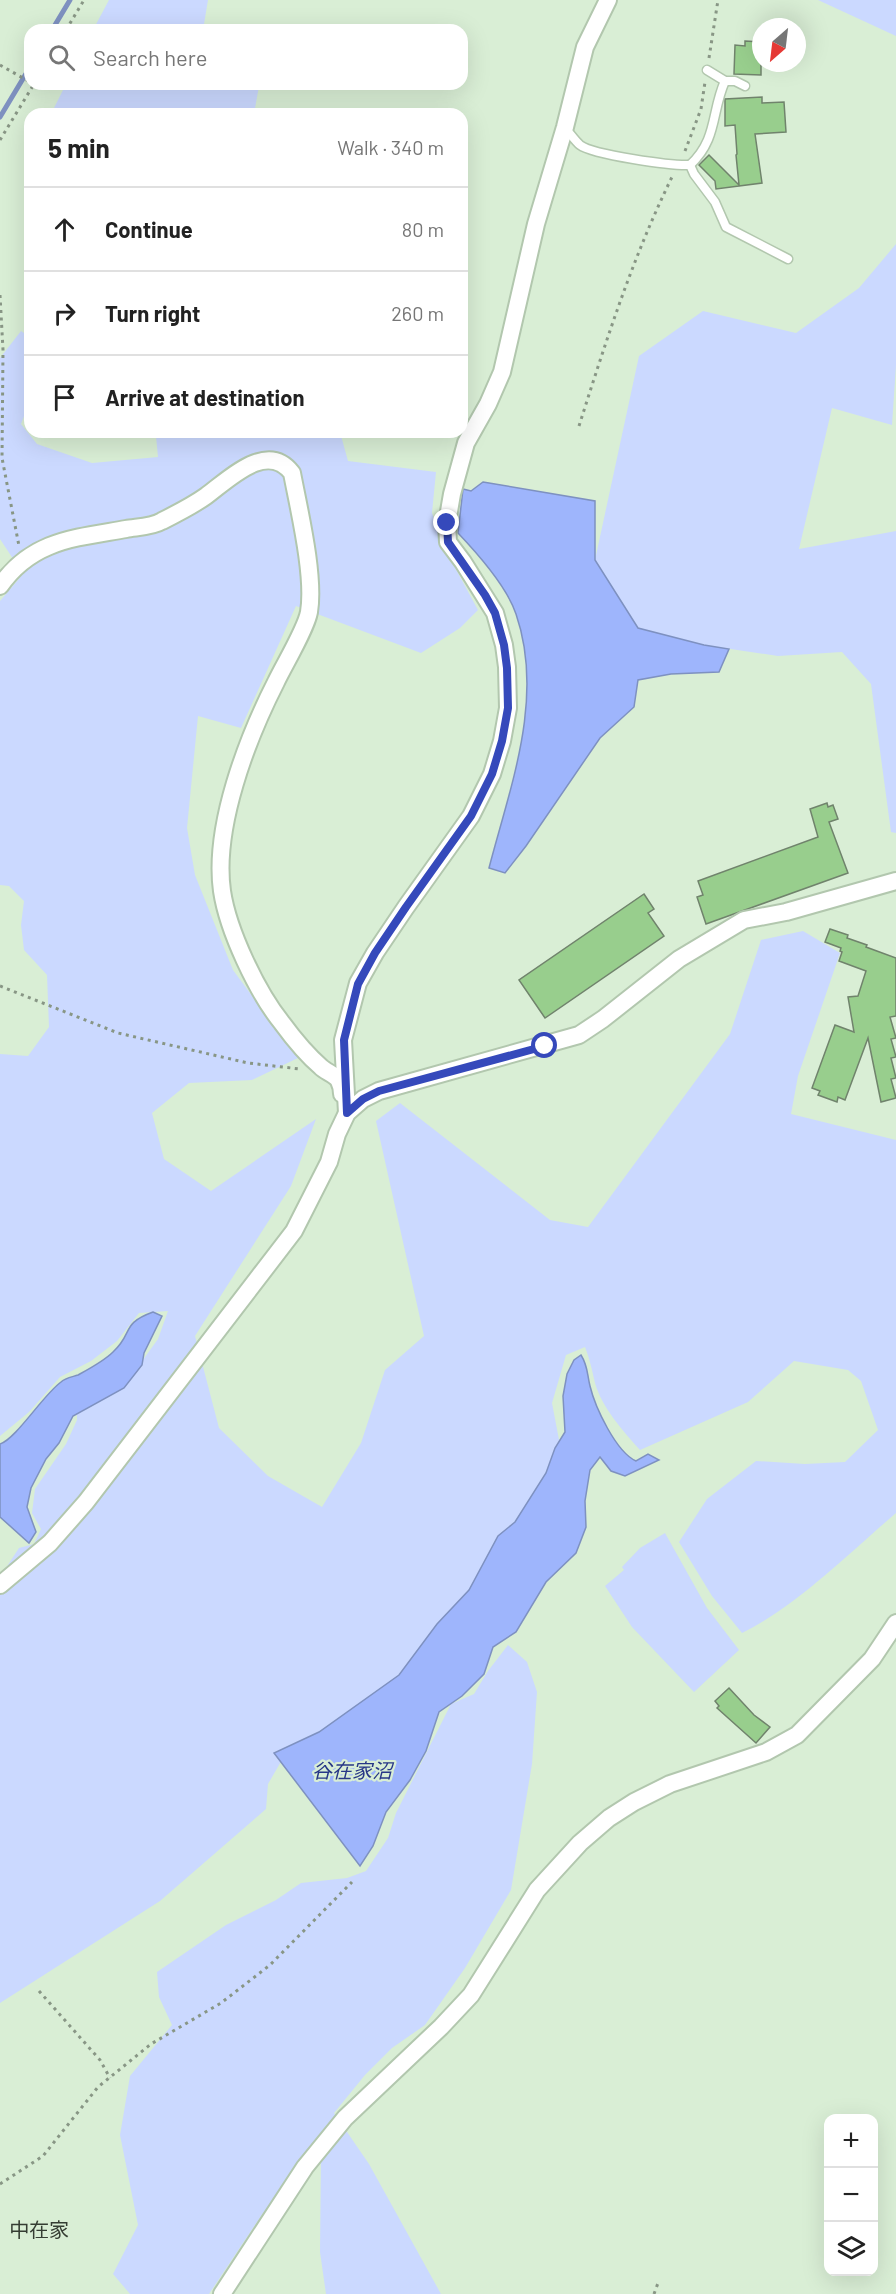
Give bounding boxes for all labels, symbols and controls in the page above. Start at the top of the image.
north arrow [752,18,806,72]
search box [24,24,468,90]
icon: search [45,41,78,74]
text: Search here [93,44,207,70]
text: 5 min [48,132,110,163]
text: Walk · 340 m [337,135,444,159]
icon: ahead [48,213,81,246]
text: Continue [105,216,193,242]
text: 80 m [402,217,444,241]
icon: right [48,297,81,330]
text: Turn right [105,300,200,326]
text: 260 m [391,301,444,325]
icon: arrive [48,381,81,414]
text: Arrive at destination [105,384,304,410]
route end [433,509,459,535]
route start [531,1032,557,1058]
water label: 谷在家沼 [312,1758,395,1782]
map controls [824,2114,878,2276]
button: + [824,2114,878,2168]
button: − [824,2168,878,2222]
district label: 中在家 [9,2217,69,2241]
button: layers [824,2222,878,2276]

